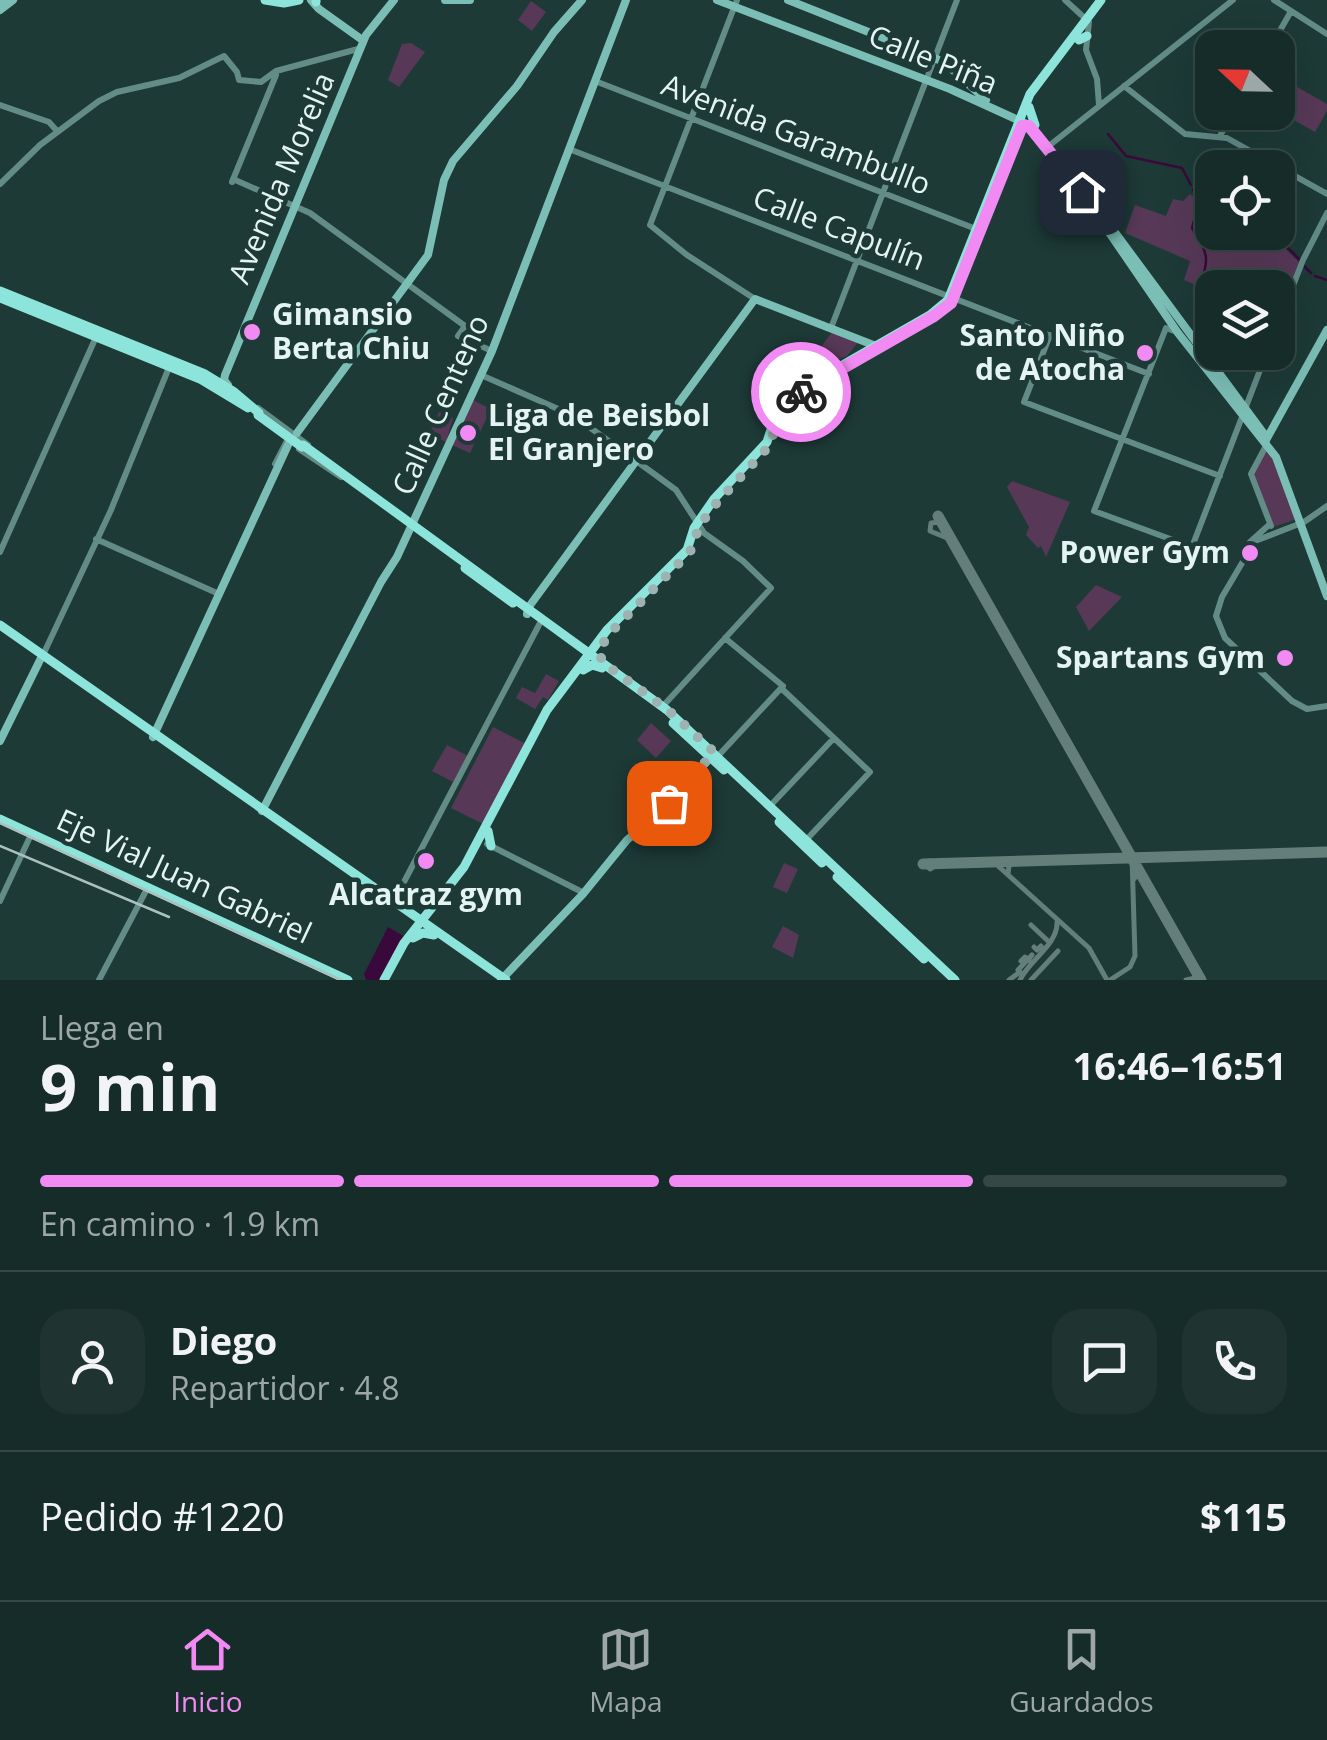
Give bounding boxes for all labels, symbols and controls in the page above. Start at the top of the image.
street label: Calle Piña [863,14,1004,103]
north arrow [1195,30,1295,130]
map controls [1195,30,1295,370]
street label: Avenida Garambullo [656,63,937,204]
street label: Avenida Morelia [218,66,344,289]
pin [1040,150,1125,235]
button: locate [1195,150,1295,250]
icon: home [1055,165,1110,220]
street label: Calle Capulín [748,176,931,279]
button: layers [1195,270,1295,370]
place label: Gimansio Berta Chiu [272,293,430,368]
street label: Calle Centeno [382,308,498,501]
place label: Santo Niño de Atocha [959,314,1125,389]
marker: Gimansio Berta Chiu [241,321,263,343]
courier [751,342,851,442]
marker: Santo Niño de Atocha [1134,342,1156,364]
icon: bike [774,365,829,420]
place label: Liga de Beisbol El Granjero [488,394,710,469]
marker: Liga de Beisbol El Granjero [457,422,479,444]
place label: Power Gym [1060,531,1230,572]
marker: Power Gym [1239,542,1261,564]
place label: Spartans Gym [1056,636,1265,677]
marker: Spartans Gym [1274,647,1296,669]
pin [627,761,712,846]
icon: bag [642,776,697,831]
street label: Eje Vial Juan Gabriel [51,799,319,953]
marker: Alcatraz gym [415,850,437,872]
place label: Alcatraz gym [329,873,523,914]
text: Llega en [40,1006,164,1049]
text: 16:46–16:51 [1073,1039,1287,1091]
text: 9 min [40,1042,220,1130]
text: En camino · 1.9 km [40,1202,320,1245]
button: person [40,1309,145,1414]
button: chat [1052,1309,1157,1414]
button: phone [1182,1309,1287,1414]
text: Diego [170,1314,277,1366]
text: Repartidor · 4.8 [170,1366,400,1409]
text: Pedido #1220 [40,1490,284,1542]
text: $115 [1200,1490,1287,1542]
tab: Inicio [173,1622,243,1720]
tab: Mapa [589,1622,663,1720]
tab: Guardados [1009,1622,1154,1720]

